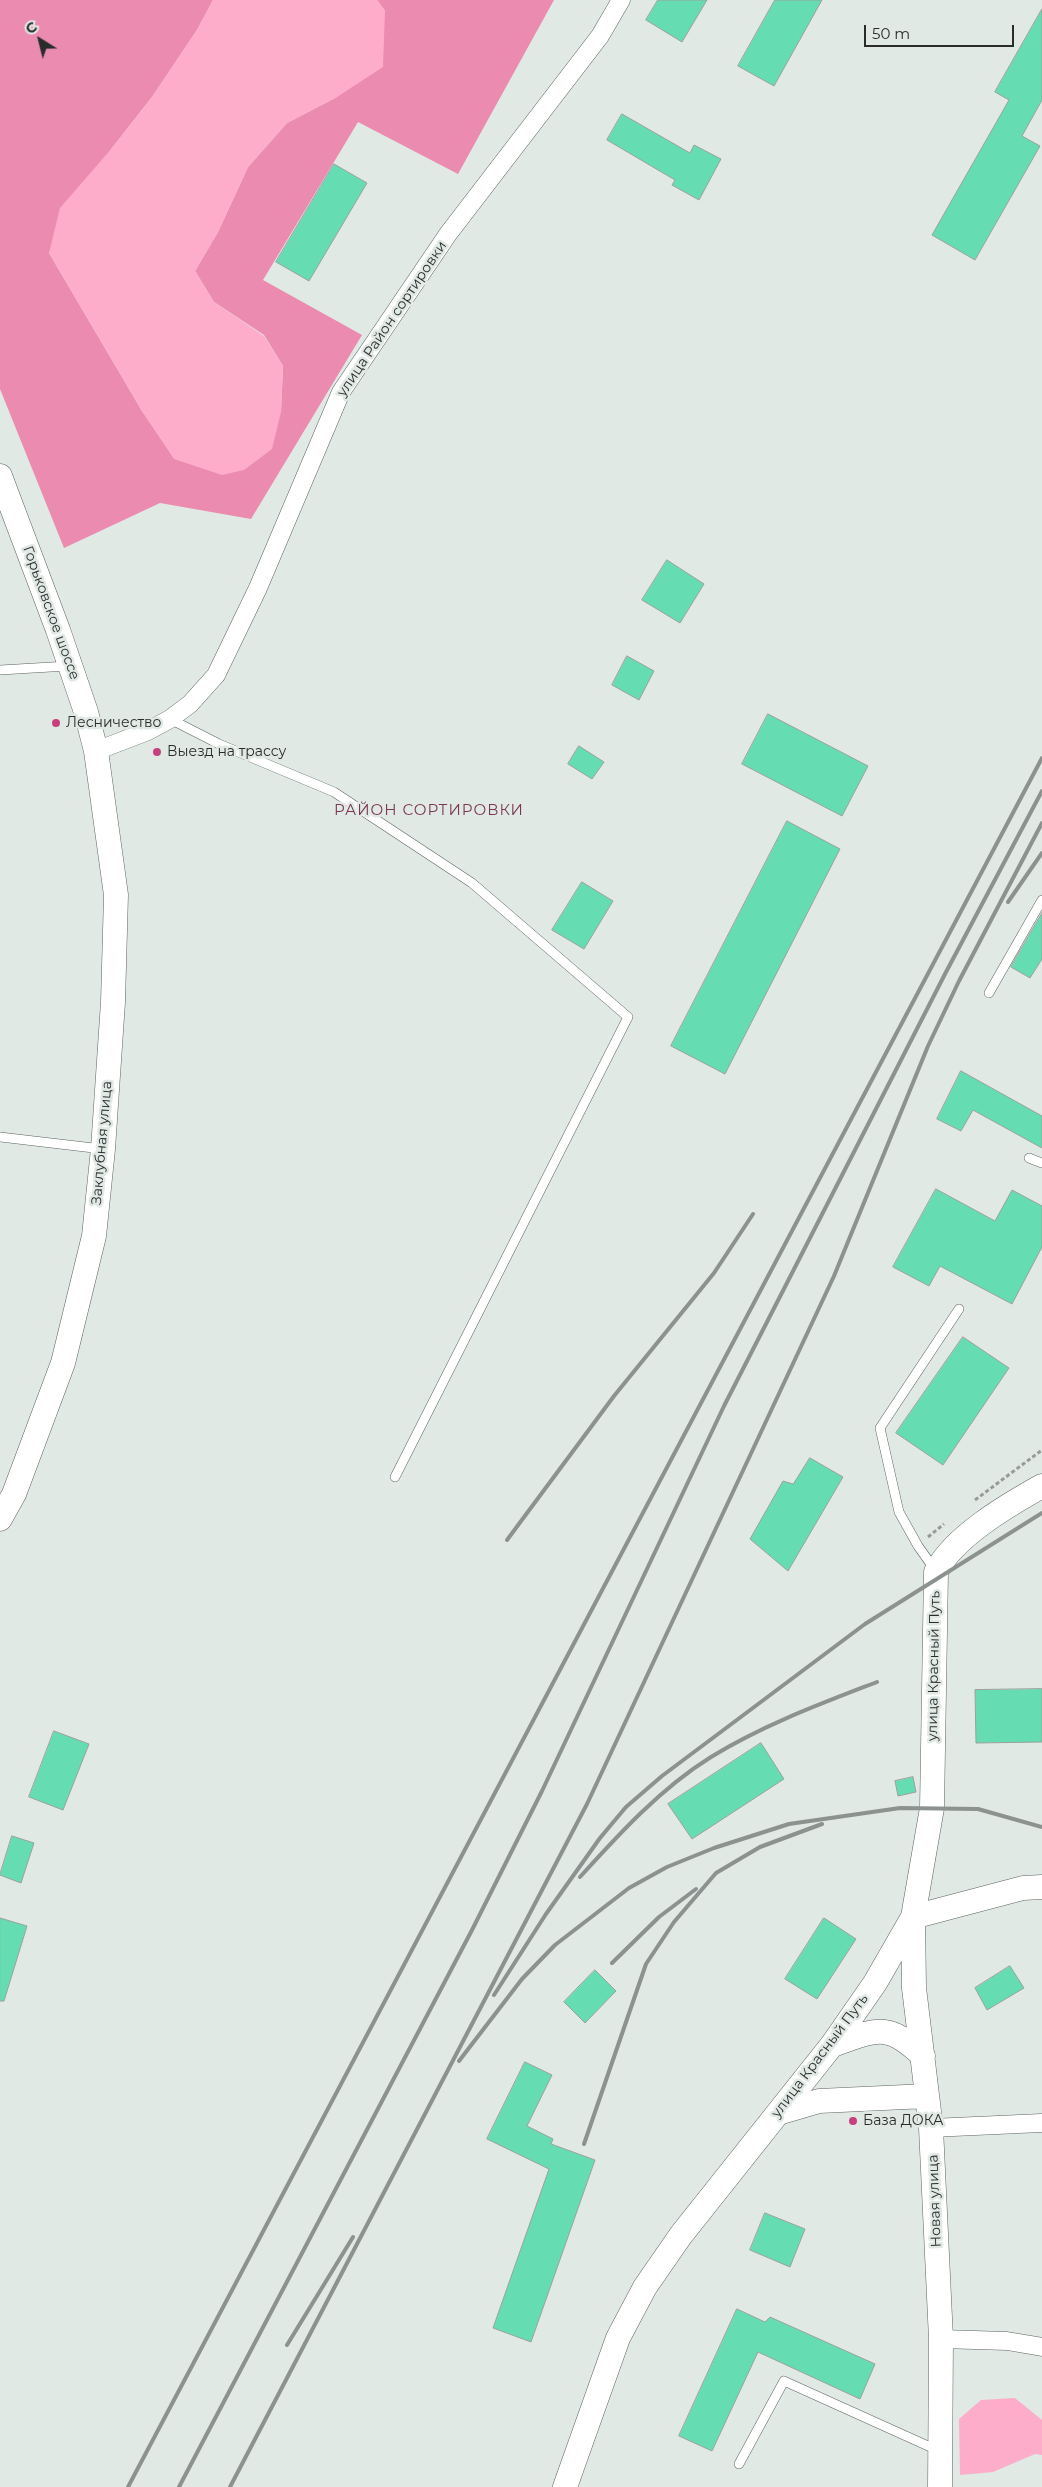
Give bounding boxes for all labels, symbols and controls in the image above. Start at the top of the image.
north arrow [15,15,65,65]
scale bar [867,15,1017,47]
text: С [22,18,41,38]
text: 50 m [872,24,910,43]
street label: улица Район сортировки [334,238,450,400]
street label: Горьковское шоссе [19,544,83,682]
place label: Лесничество [66,715,161,731]
marker: Лесничество [50,717,62,729]
place label: Выезд на трассу [167,744,286,760]
marker: Выезд на трассу [151,746,163,758]
district label: РАЙОН СОРТИРОВКИ [332,802,526,820]
street label: Заклубная улица [88,1080,116,1206]
street label: улица Красный Путь [924,1591,944,1741]
street label: улица Красный Путь [768,1991,872,2121]
place label: База ДОКА [863,2113,943,2129]
marker: База ДОКА [847,2115,859,2127]
street label: Новая улица [925,2154,945,2248]

